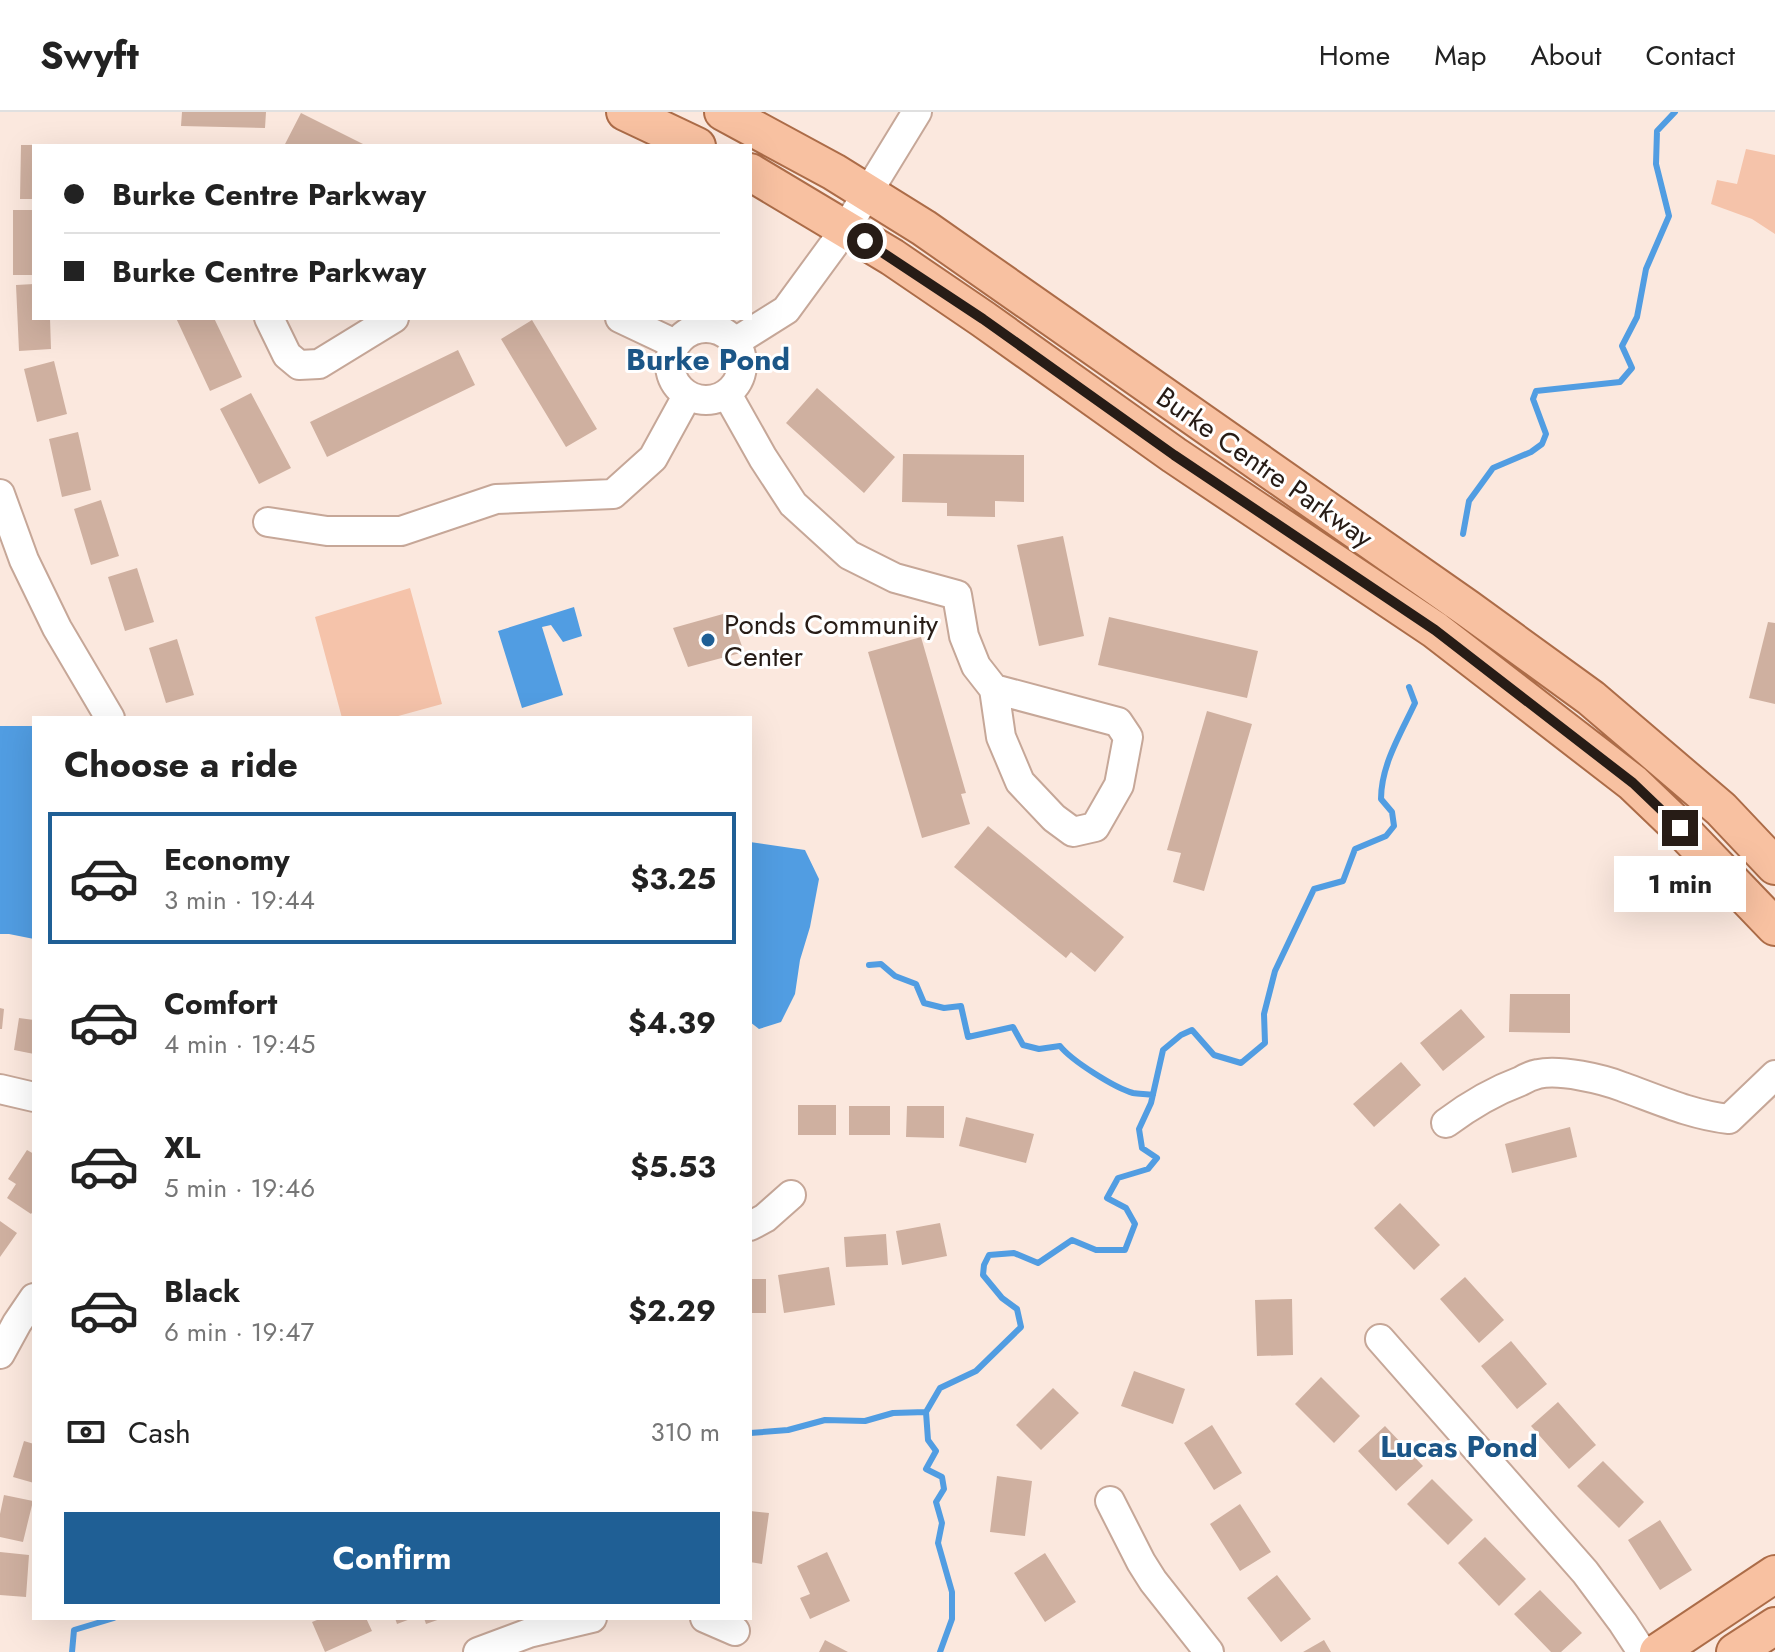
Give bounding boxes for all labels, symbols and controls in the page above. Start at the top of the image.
text: Swyft [40,28,139,83]
text: Home [1319,35,1390,76]
text: Map [1434,35,1486,76]
text: About [1530,35,1602,76]
text: Contact [1646,35,1735,76]
text: Burke Centre Parkway [112,173,426,216]
route start [847,223,883,259]
text: Burke Centre Parkway [112,250,426,293]
district label: Burke Pond [626,338,790,381]
street label: Burke Centre Parkway [1148,377,1382,558]
place label: Ponds Community Center [724,604,939,677]
marker: Ponds Community Center [699,631,717,649]
text: Choose a ride [64,738,298,790]
route end [1662,810,1698,846]
text: Economy [164,838,290,881]
icon: car [68,842,140,914]
callout: 1 min [1614,856,1746,912]
text: $3.25 [630,857,716,900]
text: 1 min [1648,865,1712,903]
text: 3 min · 19:44 [164,881,315,919]
text: Comfort [164,982,277,1025]
icon: car [68,986,140,1058]
text: $4.39 [628,1001,716,1044]
text: 4 min · 19:45 [164,1025,315,1063]
text: XL [164,1126,200,1169]
icon: car [68,1130,140,1202]
text: $5.53 [630,1145,716,1188]
text: 5 min · 19:46 [164,1169,315,1207]
text: Black [164,1270,240,1313]
icon: car [68,1274,140,1346]
text: $2.29 [628,1289,716,1332]
text: 6 min · 19:47 [164,1313,314,1351]
icon: cash [64,1410,108,1454]
text: Cash [128,1411,191,1454]
text: 310 m [650,1413,720,1451]
district label: Lucas Pond [1380,1425,1538,1468]
button: Confirm [64,1512,720,1604]

